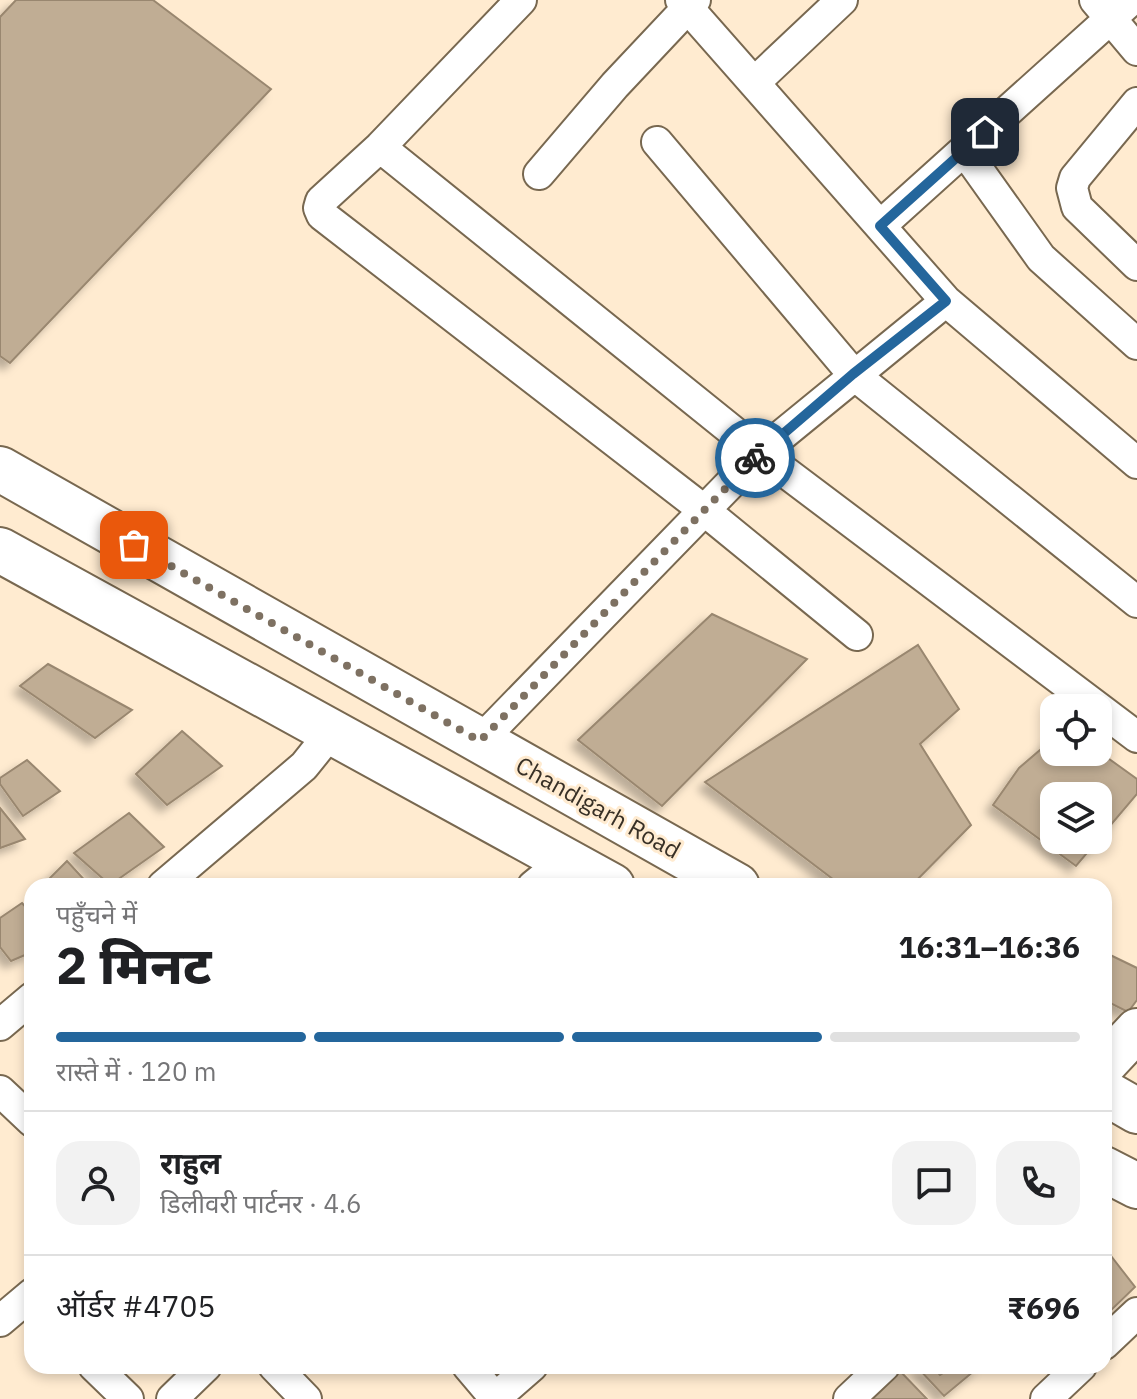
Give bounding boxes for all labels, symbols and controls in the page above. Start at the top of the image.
pin [951,98,1019,166]
icon: home [963,110,1007,154]
courier [715,418,795,498]
icon: bike [733,436,777,480]
pin [100,511,168,579]
icon: bag [112,523,156,567]
map controls [1040,694,1112,854]
button: locate [1040,694,1112,766]
street label: Chandigarh Road [510,749,687,866]
button: layers [1040,782,1112,854]
text: पहुँचने में [56,897,137,931]
text: 16:31–16:36 [899,927,1080,966]
text: 2 मिनट [56,931,211,998]
text: रास्ते में · 120 m [56,1054,216,1088]
button: person [56,1141,140,1225]
button: chat [892,1141,976,1225]
button: phone [996,1141,1080,1225]
text: राहुल [160,1143,221,1182]
text: डिलीवरी पार्टनर · 4.6 [160,1186,362,1220]
text: ऑर्डर #4705 [56,1286,215,1325]
text: ₹696 [1007,1288,1080,1327]

